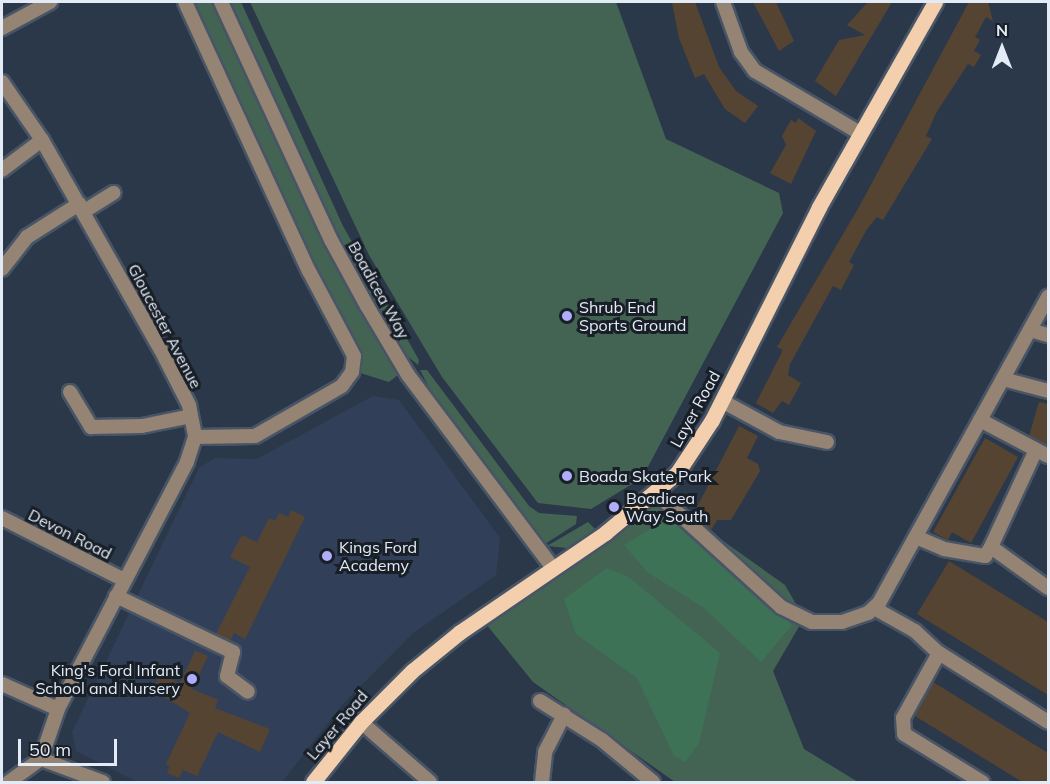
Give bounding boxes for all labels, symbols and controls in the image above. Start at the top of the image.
north arrow [972,18,1032,78]
text: N [996,20,1008,40]
street label: Boadicea Way [344,238,414,342]
street label: Gloucester Avenue [124,261,206,391]
place label: Shrub End Sports Ground [579,297,686,335]
marker: Shrub End Sports Ground [560,309,574,323]
street label: Layer Road [666,367,724,451]
place label: Boada Skate Park [579,466,712,486]
marker: Boada Skate Park [560,469,574,483]
place label: Boadicea Way South [626,488,708,526]
marker: Boadicea Way South [607,500,621,514]
street label: Devon Road [25,505,115,563]
place label: Kings Ford Academy [339,537,417,575]
marker: Kings Ford Academy [320,549,334,563]
place label: King's Ford Infant School and Nursery [35,660,180,698]
marker: King's Ford Infant School and Nursery [185,672,199,686]
street label: Layer Road [302,686,372,764]
scale bar [21,727,120,765]
text: 50 m [29,738,71,761]

